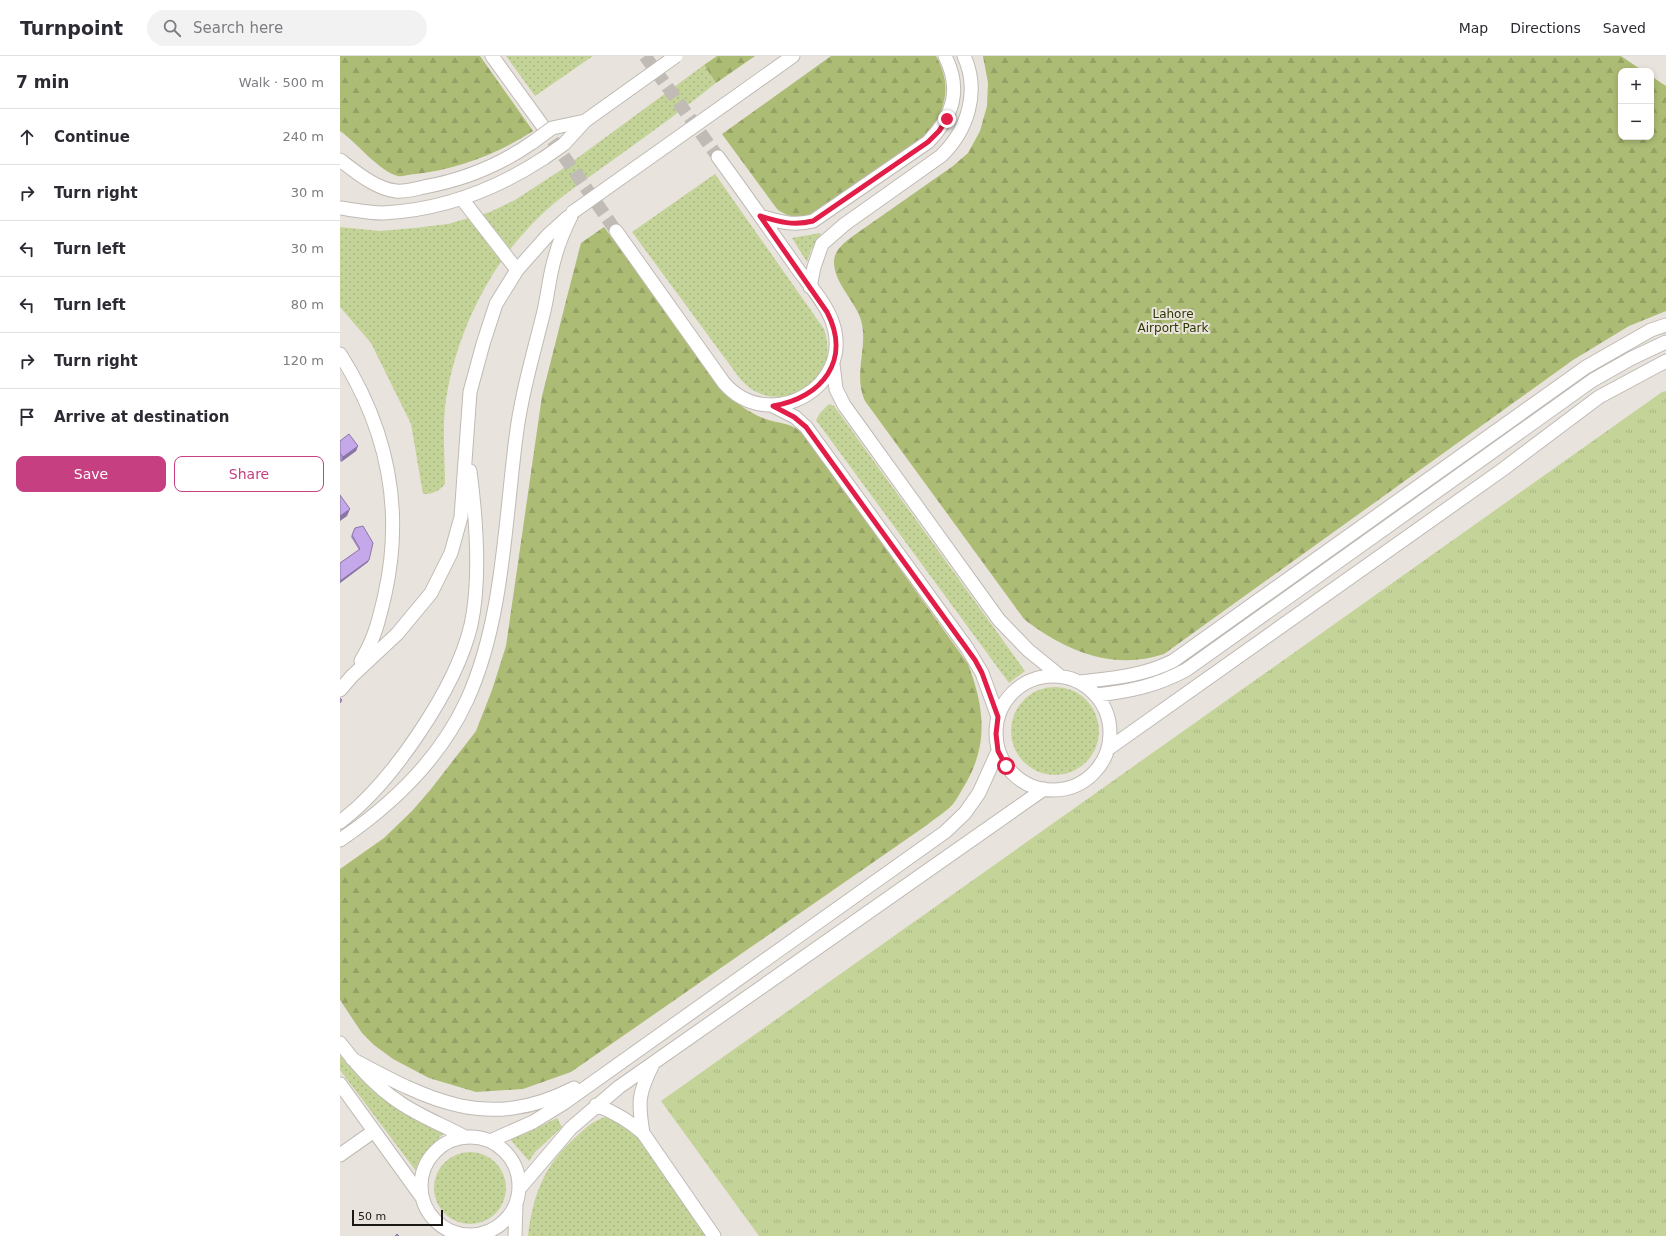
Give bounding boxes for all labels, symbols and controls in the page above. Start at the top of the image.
search box [147,10,427,46]
text: Turnpoint [20,17,123,39]
icon: search [161,17,183,39]
text: Search here [193,19,283,37]
text: Map [1459,20,1488,36]
text: Directions [1510,20,1581,36]
text: Saved [1603,20,1646,36]
map controls [1618,68,1654,140]
button: + [1618,68,1654,104]
text: 7 min [16,72,69,92]
text: Walk · 500 m [239,75,324,90]
button: − [1618,104,1654,140]
route end [938,110,956,128]
icon: ahead [16,126,38,148]
text: Continue [54,128,130,146]
text: 240 m [282,129,324,144]
icon: right [16,182,38,204]
text: Turn right [54,184,138,202]
text: 30 m [291,185,324,200]
icon: left [16,238,38,260]
text: Turn left [54,240,126,258]
text: 30 m [291,241,324,256]
icon: left [16,294,38,316]
text: Turn left [54,296,126,314]
text: 80 m [291,297,324,312]
park label: Lahore Airport Park [1138,307,1208,335]
icon: right [16,350,38,372]
text: Turn right [54,352,138,370]
text: 120 m [282,353,324,368]
icon: arrive [16,406,38,428]
text: Arrive at destination [54,408,229,426]
button: Save [16,456,166,492]
button: Share [174,456,324,492]
route start [997,757,1015,775]
scale bar [352,1208,443,1227]
text: 50 m [358,1210,386,1223]

